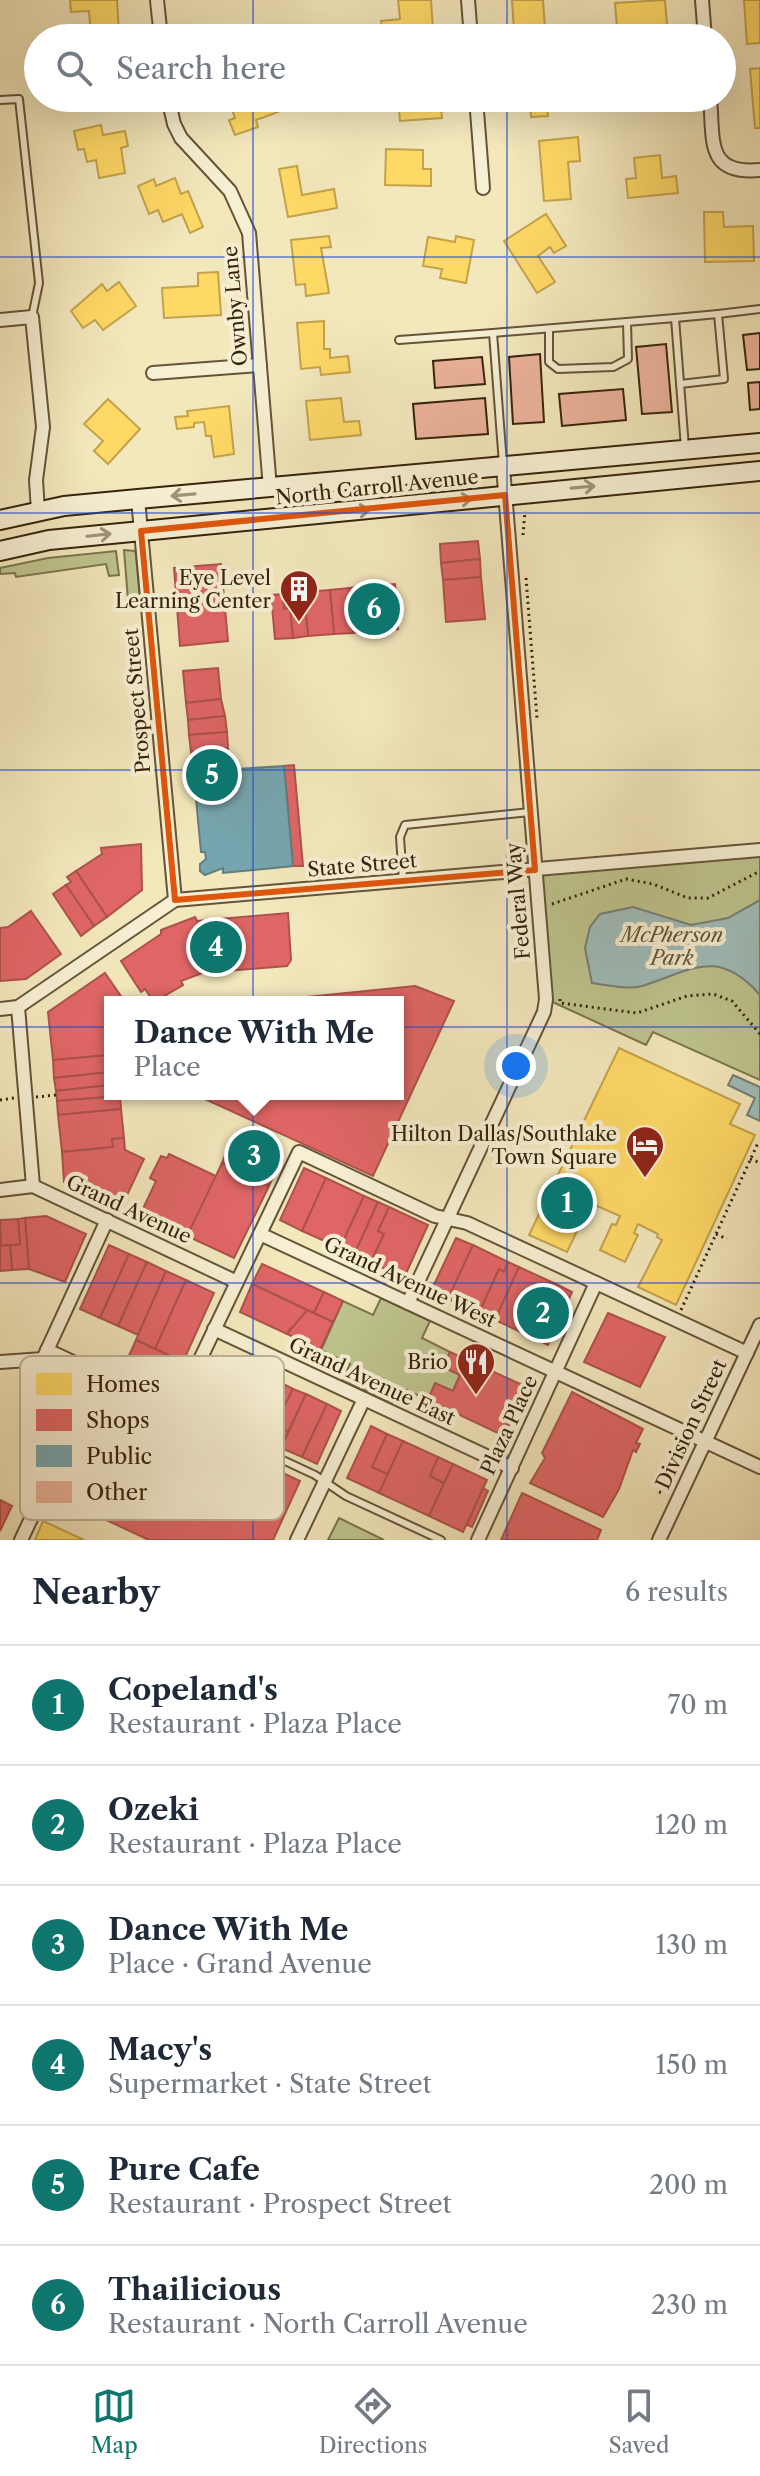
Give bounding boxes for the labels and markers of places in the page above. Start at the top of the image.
place label: Eye Level Learning Center [115,566,272,613]
building icon: Eye Level Learning Center [278,568,320,623]
pin: 6 [348,579,400,639]
pin: 5 [186,745,238,805]
pin: 4 [190,917,242,977]
place label: Hilton Dallas/Southlake Town Square [391,1122,617,1169]
hotel icon: Hilton Dallas/Southlake Town Square [624,1124,666,1179]
pin: 3 [228,1126,280,1186]
pin: 1 [541,1173,593,1233]
pin: 2 [517,1283,569,1343]
restaurant icon: Brio [455,1341,497,1396]
place label: Brio [407,1350,448,1374]

